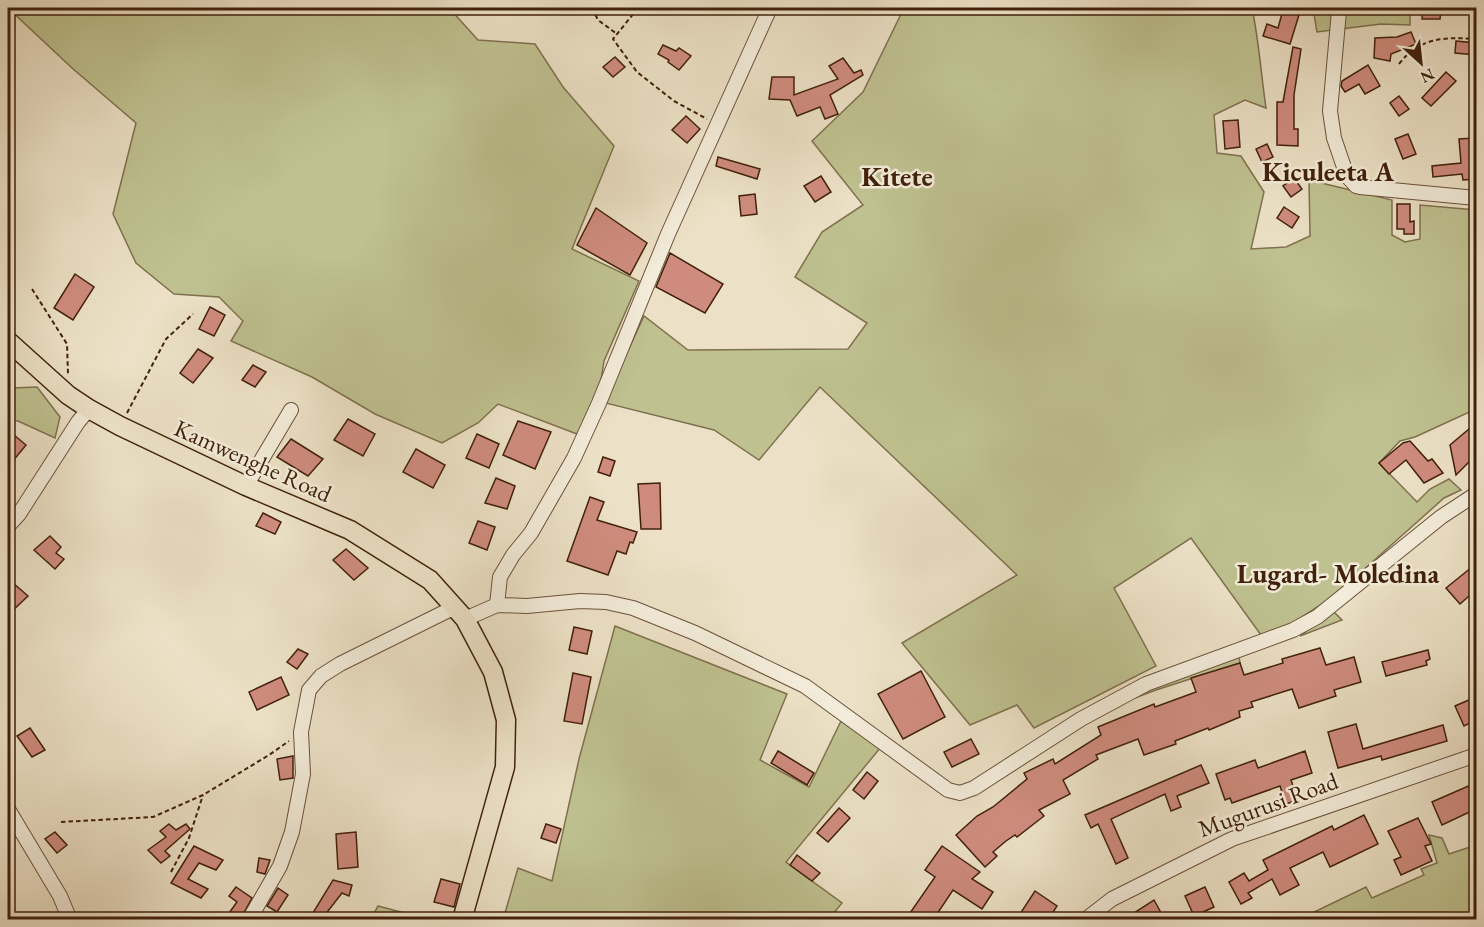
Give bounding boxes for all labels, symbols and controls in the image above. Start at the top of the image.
north arrow [1391,33,1451,93]
text: N [1417,64,1438,88]
district label: Kiculeeta A [1262,154,1395,189]
district label: Kitete [861,159,933,194]
street label: Kamwenghe Road [170,412,338,509]
district label: Lugard- Moledina [1237,556,1439,591]
street label: Mugurusi Road [1194,765,1343,844]

